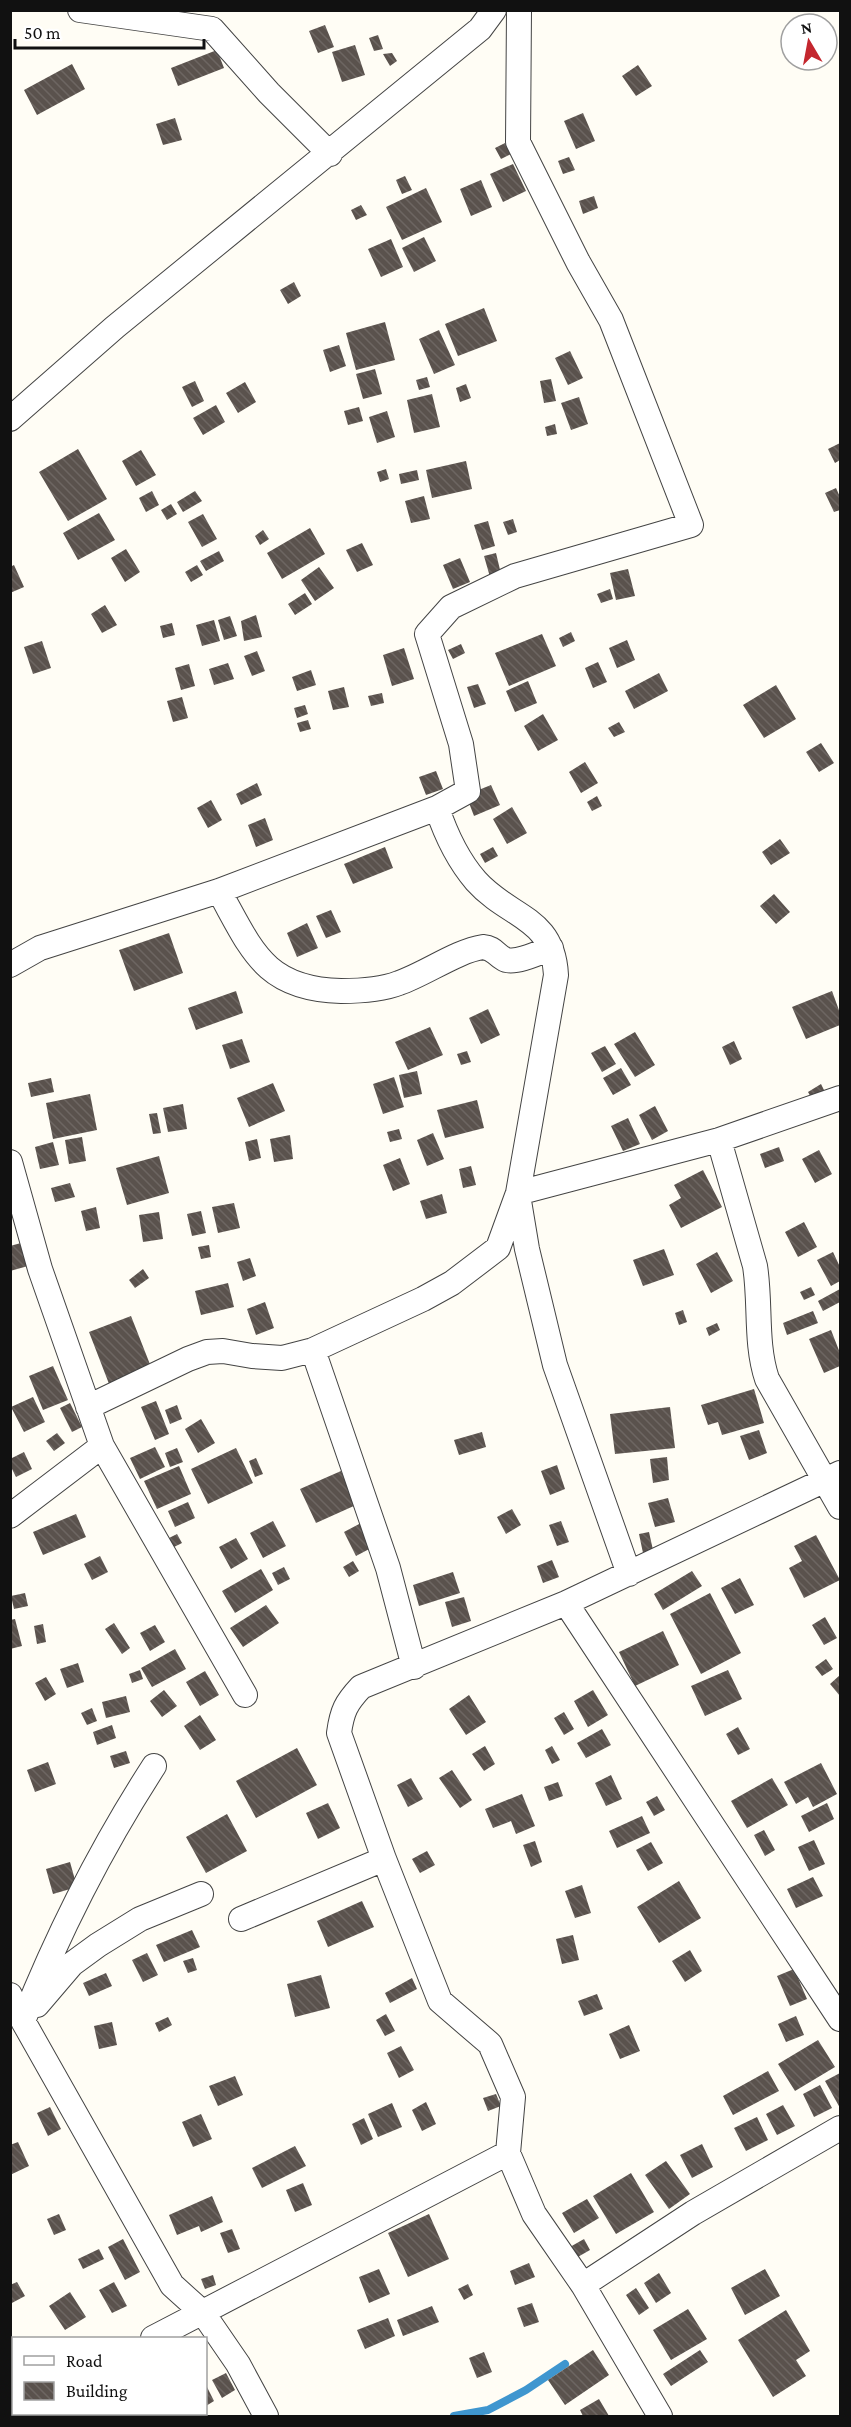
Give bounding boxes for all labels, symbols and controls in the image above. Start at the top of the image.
scale bar [15,12,204,50]
north arrow [779,12,839,72]
text: N [800,18,813,37]
text: 50 m [24,23,61,43]
legend [12,2337,207,2415]
text: Road [66,2351,103,2371]
text: Building [66,2381,128,2401]

